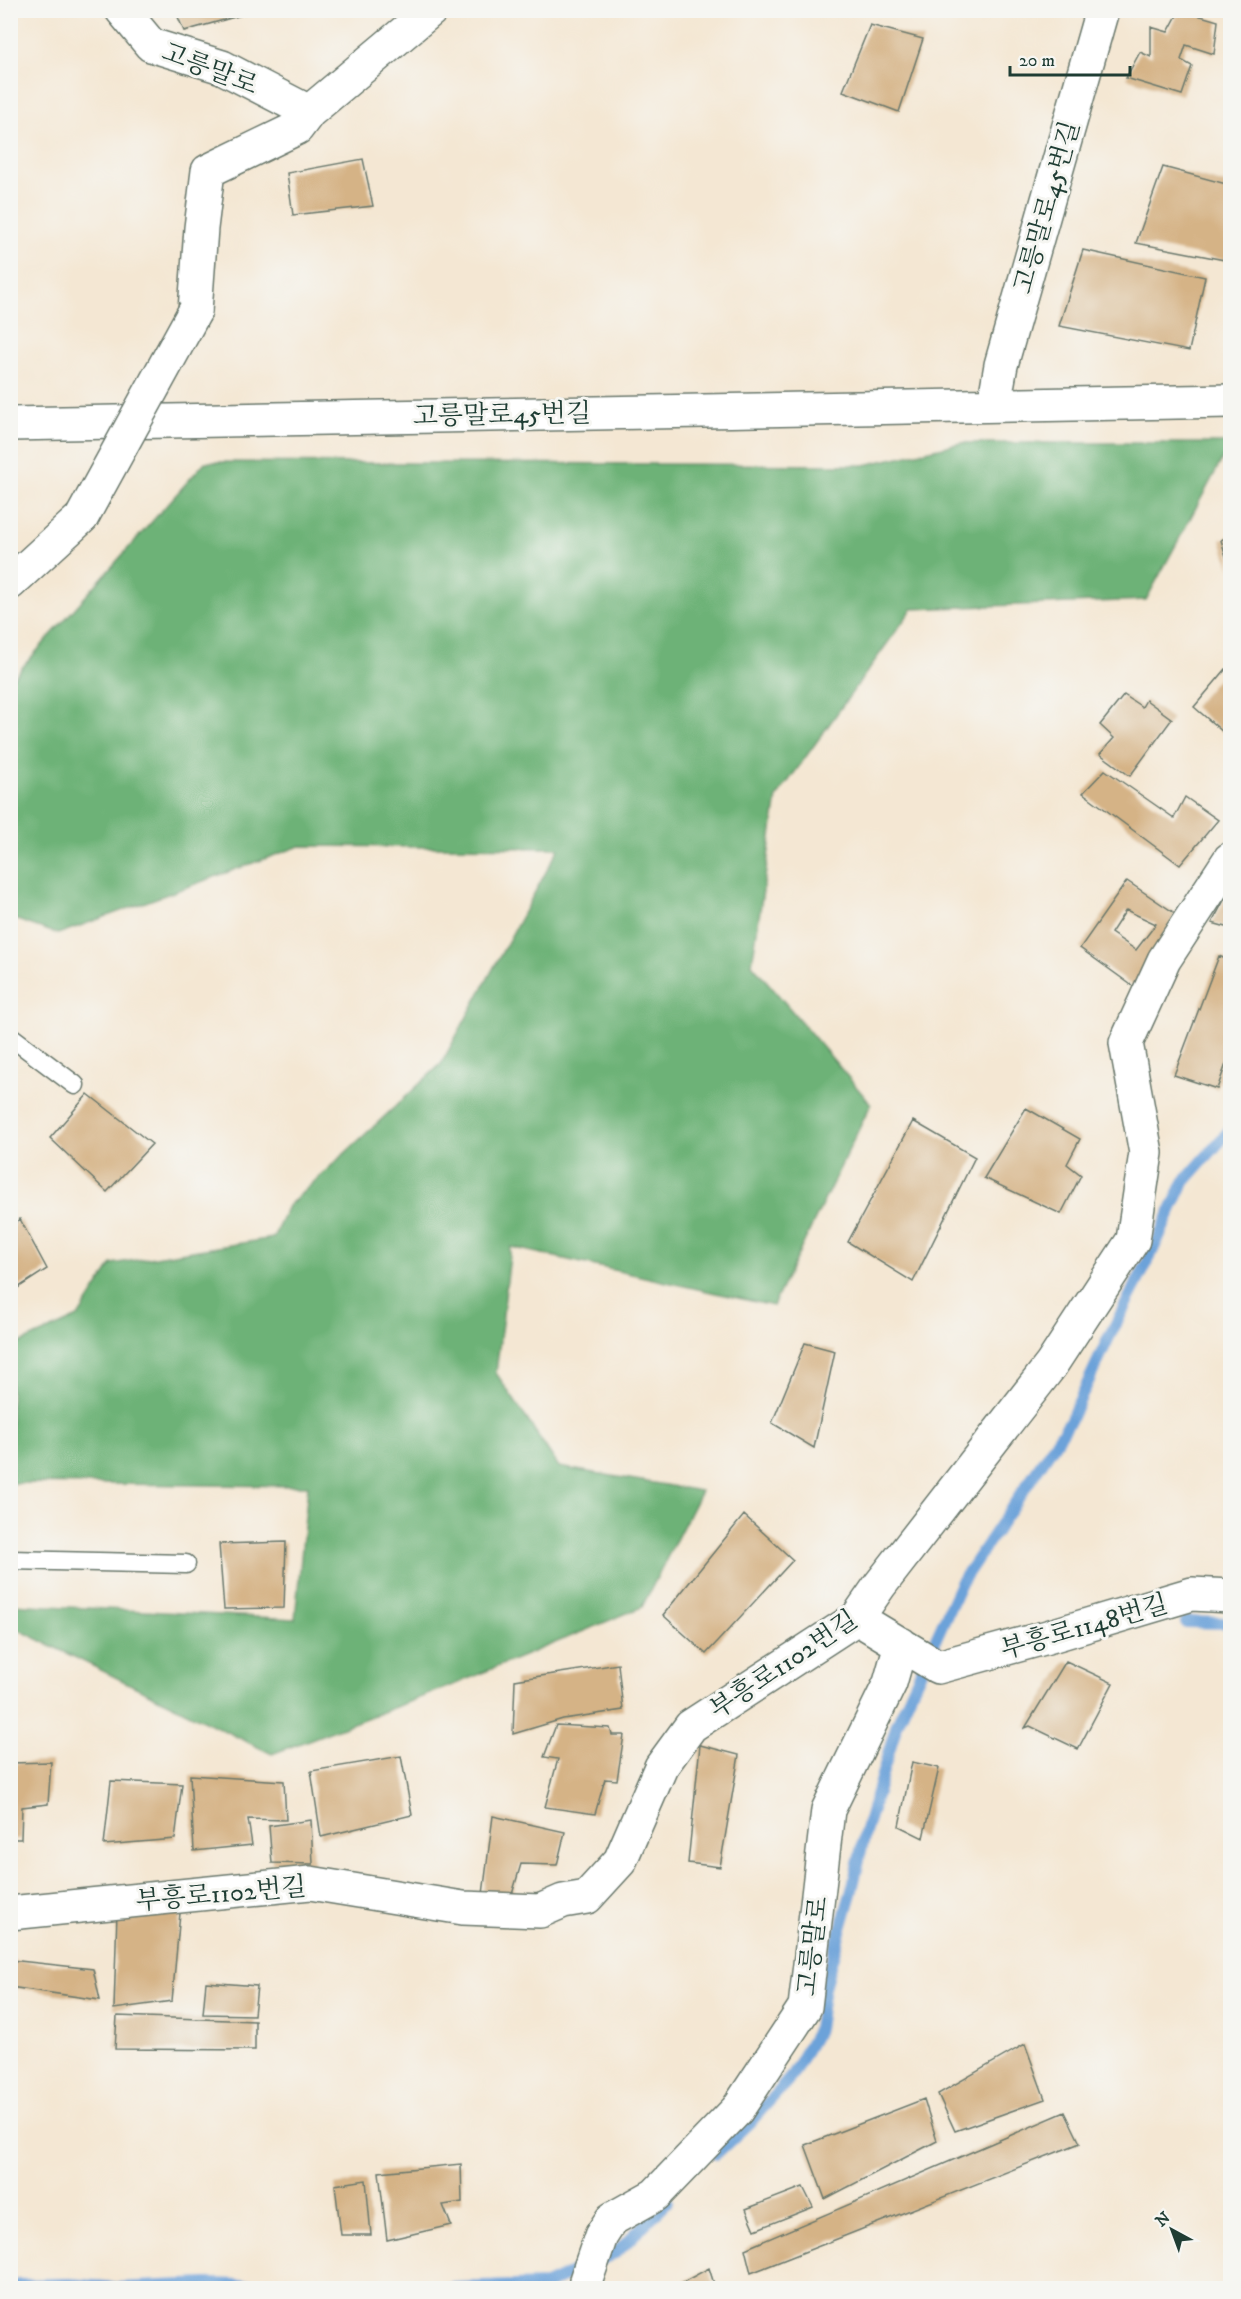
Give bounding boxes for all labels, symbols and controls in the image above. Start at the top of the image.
street label: 고릉말로 [157,36,262,103]
scale bar [1010,39,1130,77]
text: 20 m [1019,50,1055,72]
street label: 고릉말로45번길 [1007,117,1088,298]
street label: 고릉말로45번길 [413,397,592,434]
street label: 부흥로1148번길 [997,1588,1172,1667]
street label: 부흥로1102번길 [704,1604,864,1727]
street label: 부흥로1102번길 [134,1871,308,1918]
street label: 고릉말로 [791,1894,836,1998]
north arrow [1142,2200,1202,2260]
text: N [1151,2208,1174,2231]

